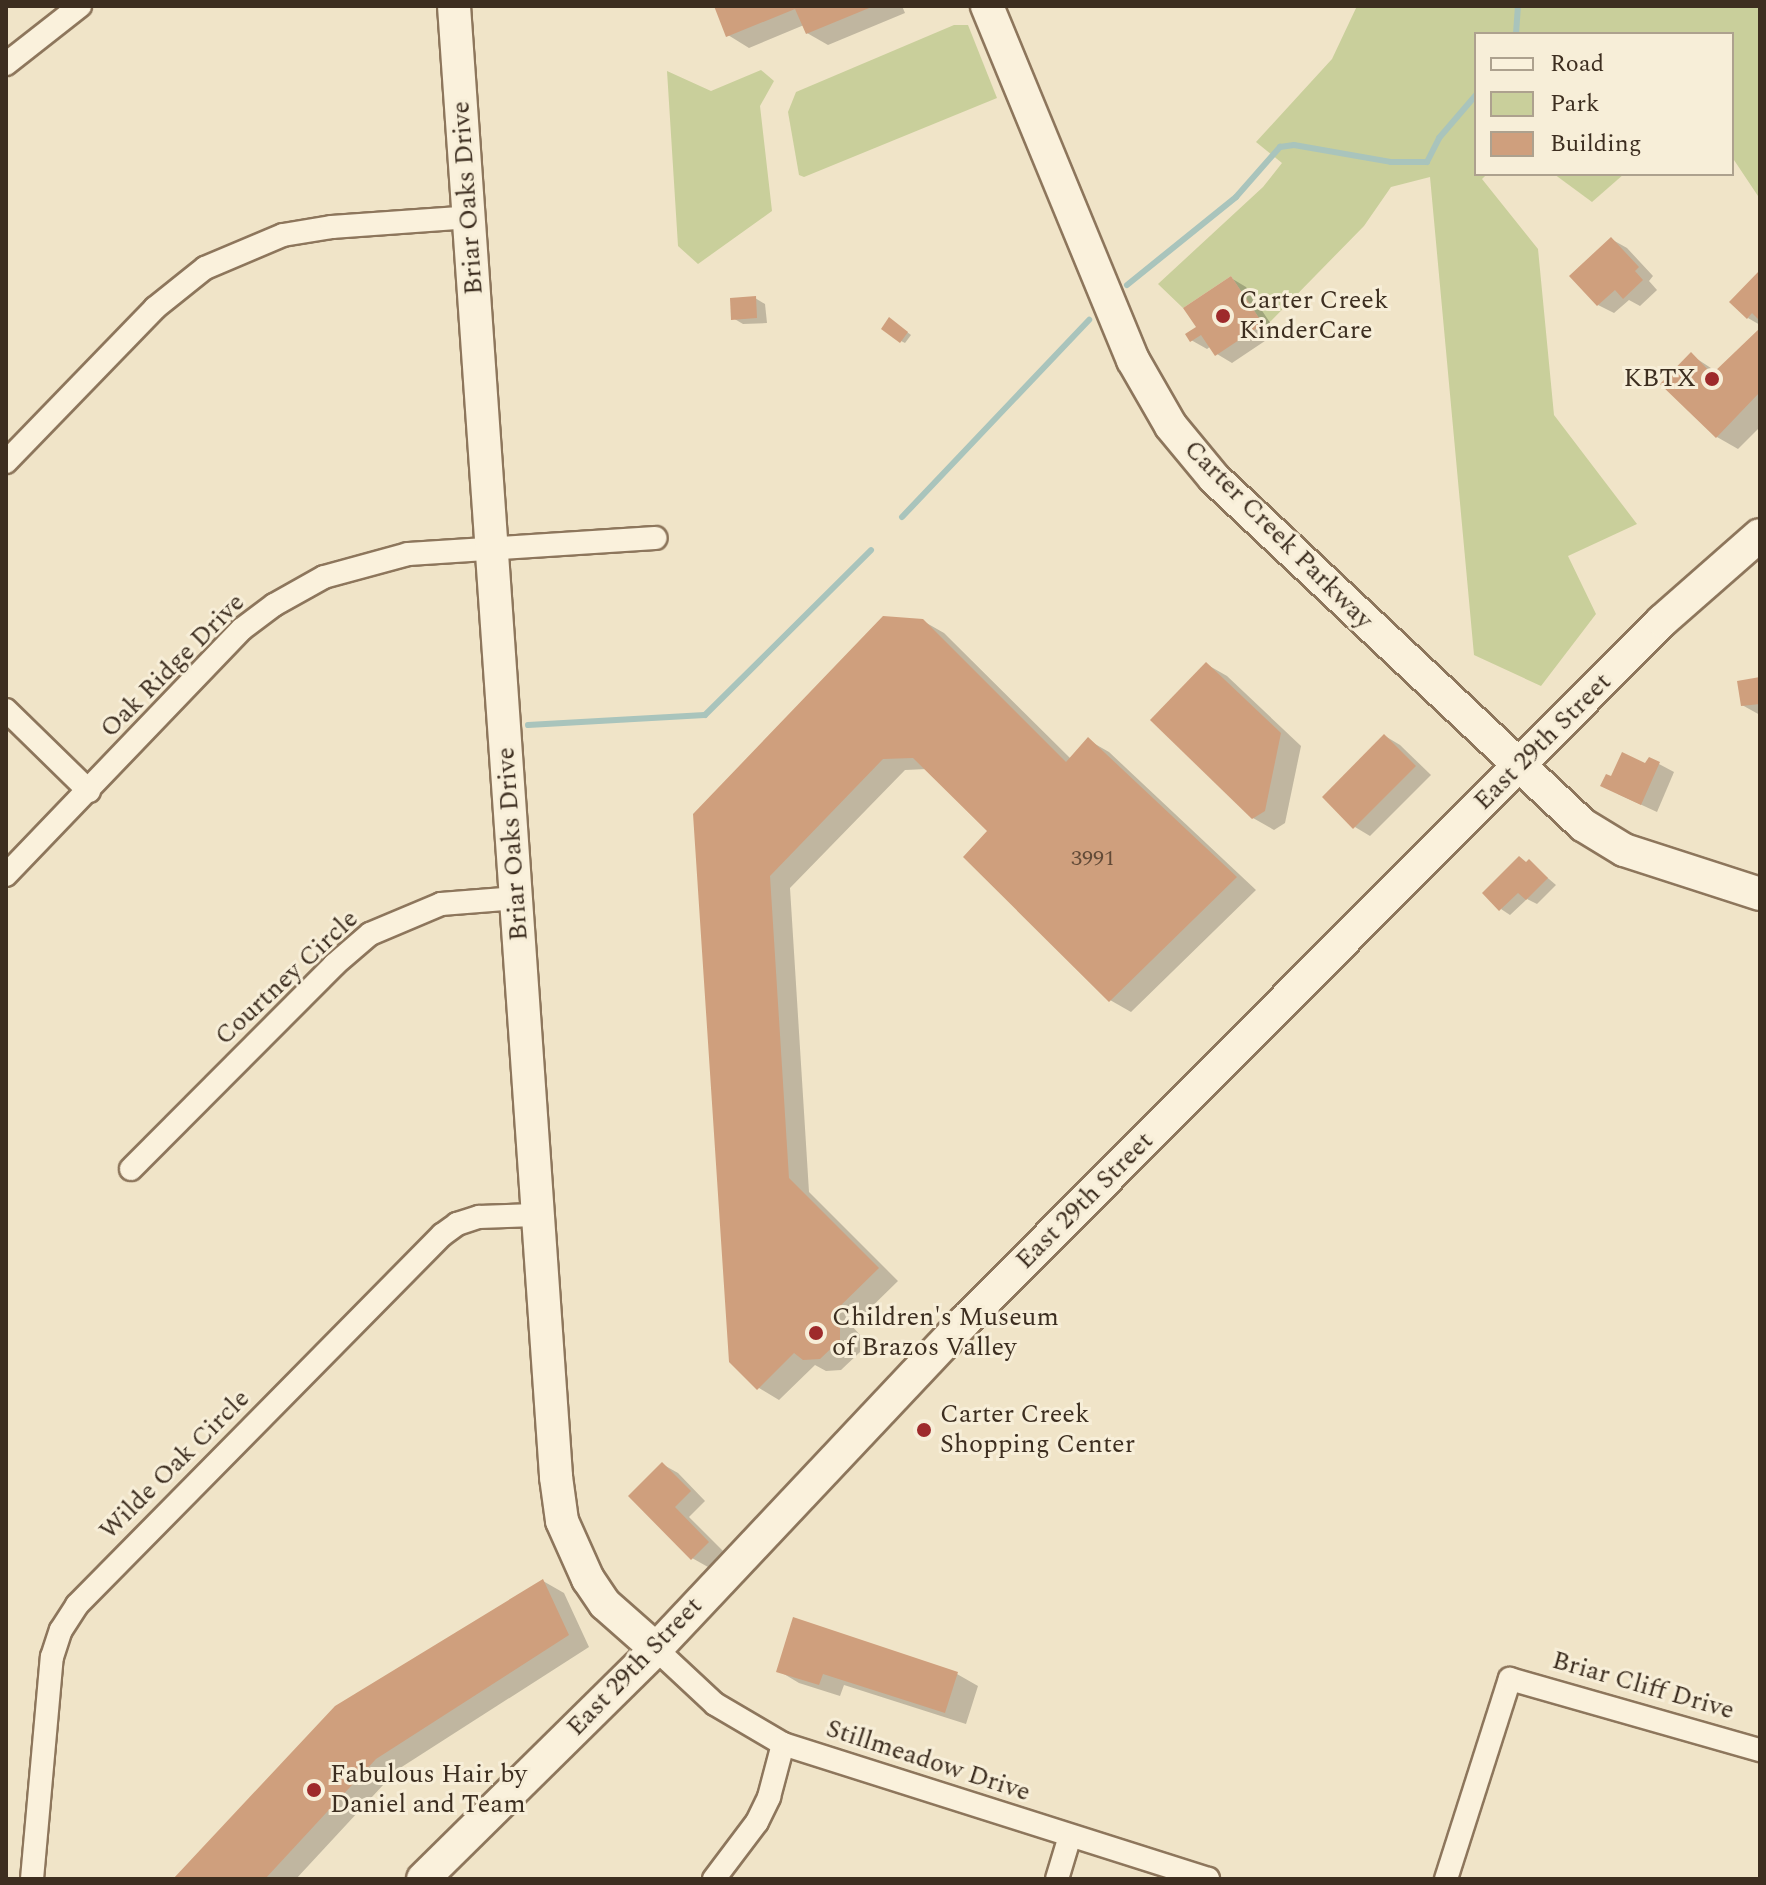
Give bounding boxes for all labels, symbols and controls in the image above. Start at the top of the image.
legend [1474,32,1734,176]
text: Road [1550,46,1604,82]
text: Park [1550,86,1600,122]
street label: Briar Oaks Drive [446,100,490,296]
text: Building [1550,126,1642,162]
place label: Carter Creek KinderCare [1239,285,1388,346]
marker: Carter Creek KinderCare [1214,307,1232,325]
place label: KBTX [1623,363,1696,395]
marker: KBTX [1703,370,1721,388]
street label: Carter Creek Parkway [1177,434,1379,636]
street label: Oak Ridge Drive [94,587,252,745]
street label: East 29th Street [1468,667,1618,817]
street label: Briar Oaks Drive [491,746,535,942]
house number: 3991 [1071,846,1115,872]
street label: Courtney Circle [209,904,365,1052]
street label: East 29th Street [1010,1126,1160,1276]
place label: Children's Museum of Brazos Valley [832,1302,1059,1364]
marker: Children's Museum of Brazos Valley [807,1324,825,1342]
street label: Wilde Oak Circle [94,1384,256,1546]
place label: Carter Creek Shopping Center [940,1399,1135,1460]
marker: Carter Creek Shopping Center [915,1421,933,1439]
street label: East 29th Street [561,1591,709,1743]
street label: Briar Cliff Drive [1548,1645,1738,1727]
street label: Stillmeadow Drive [822,1713,1034,1809]
place label: Fabulous Hair by Daniel and Team [330,1759,527,1820]
marker: Fabulous Hair by Daniel and Team [305,1781,323,1799]

